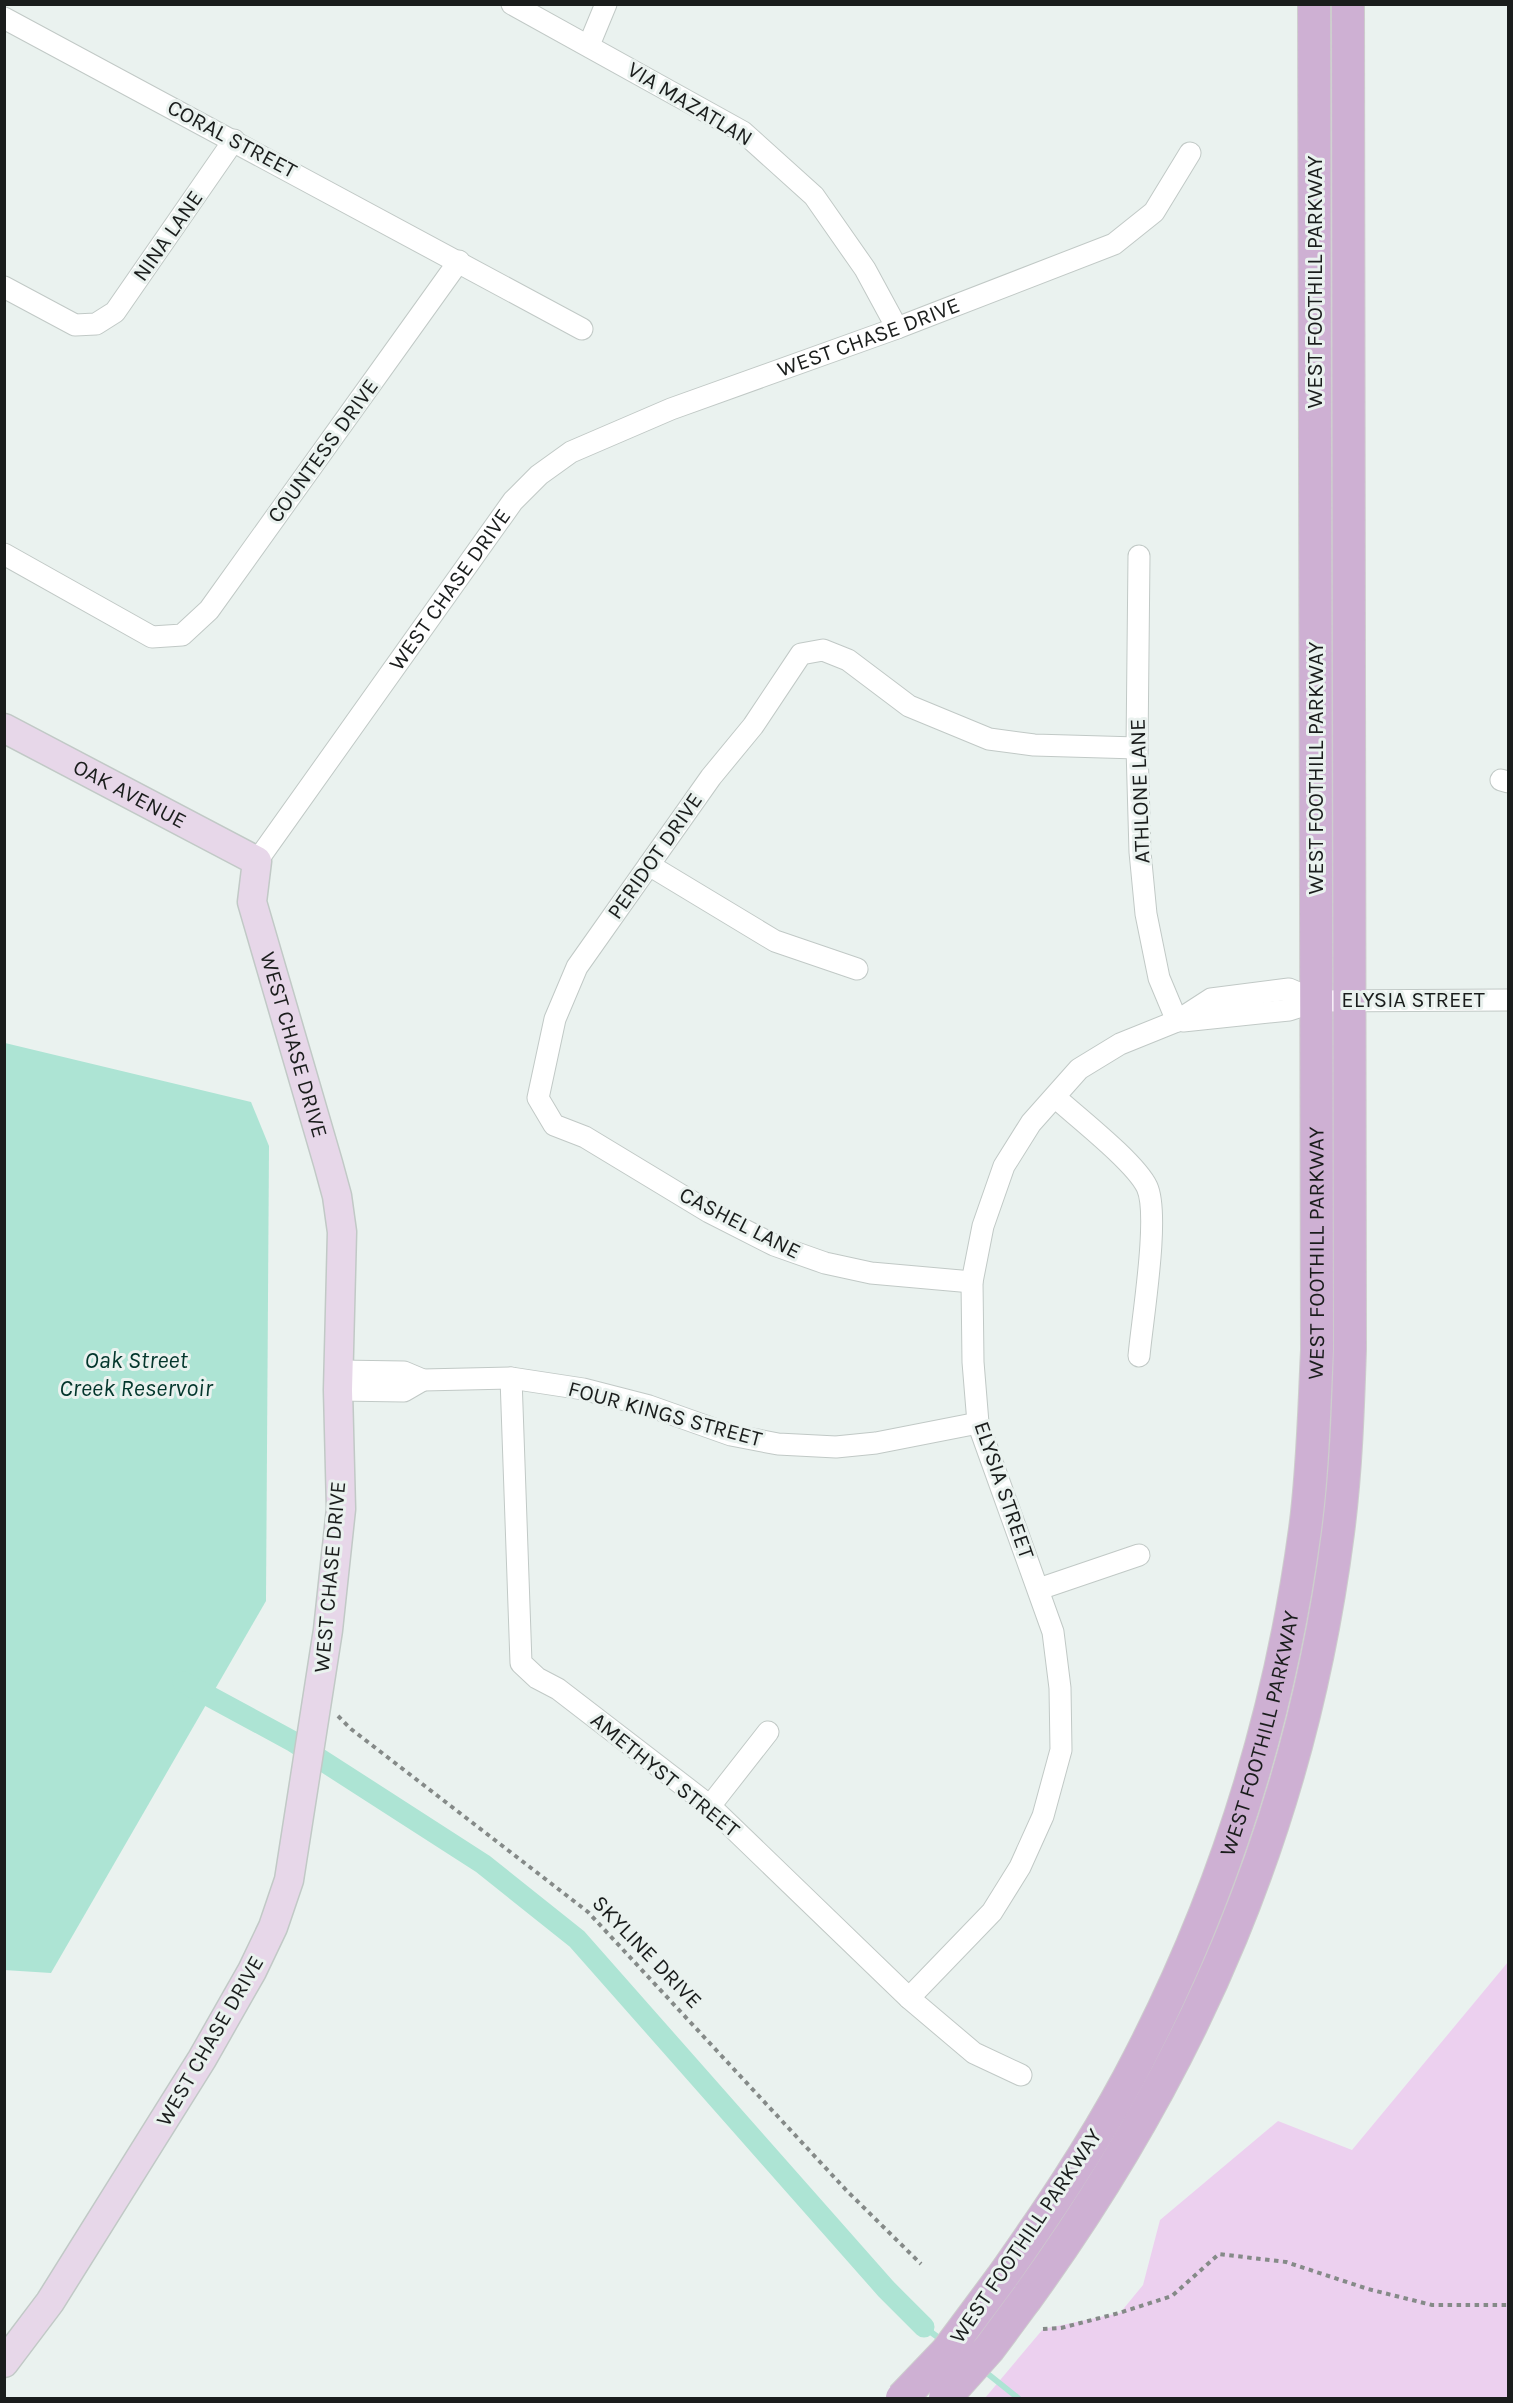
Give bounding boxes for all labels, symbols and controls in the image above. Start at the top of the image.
street label: VIA MAZATLAN [623,56,757,152]
street label: CORAL STREET [163,94,301,184]
street label: WEST FOOTHILL PARKWAY [1302,155,1328,409]
street label: NINA LANE [127,186,209,286]
street label: WEST CHASE DRIVE [774,292,964,383]
street label: COUNTESS DRIVE [262,374,384,528]
street label: WEST CHASE DRIVE [384,504,516,676]
street label: WEST FOOTHILL PARKWAY [1303,641,1329,895]
street label: ATHLONE LANE [1124,718,1156,864]
street label: OAK AVENUE [69,754,191,834]
street label: PERIDOT DRIVE [602,788,708,924]
street label: WEST CHASE DRIVE [254,949,333,1141]
street label: ELYSIA STREET [1341,987,1485,1013]
street label: WEST FOOTHILL PARKWAY [1303,1127,1330,1380]
street label: CASHEL LANE [675,1181,805,1265]
water label: Oak Street Creek Reservoir [59,1346,213,1402]
street label: FOUR KINGS STREET [565,1376,765,1452]
street label: ELYSIA STREET [968,1418,1040,1562]
street label: WEST CHASE DRIVE [309,1480,351,1674]
street label: WEST FOOTHILL PARKWAY [1214,1609,1305,1860]
street label: AMETHYST STREET [585,1707,745,1843]
street label: SKYLINE DRIVE [587,1890,707,2014]
street label: WEST CHASE DRIVE [151,1951,269,2131]
street label: WEST FOOTHILL PARKWAY [944,2124,1108,2348]

